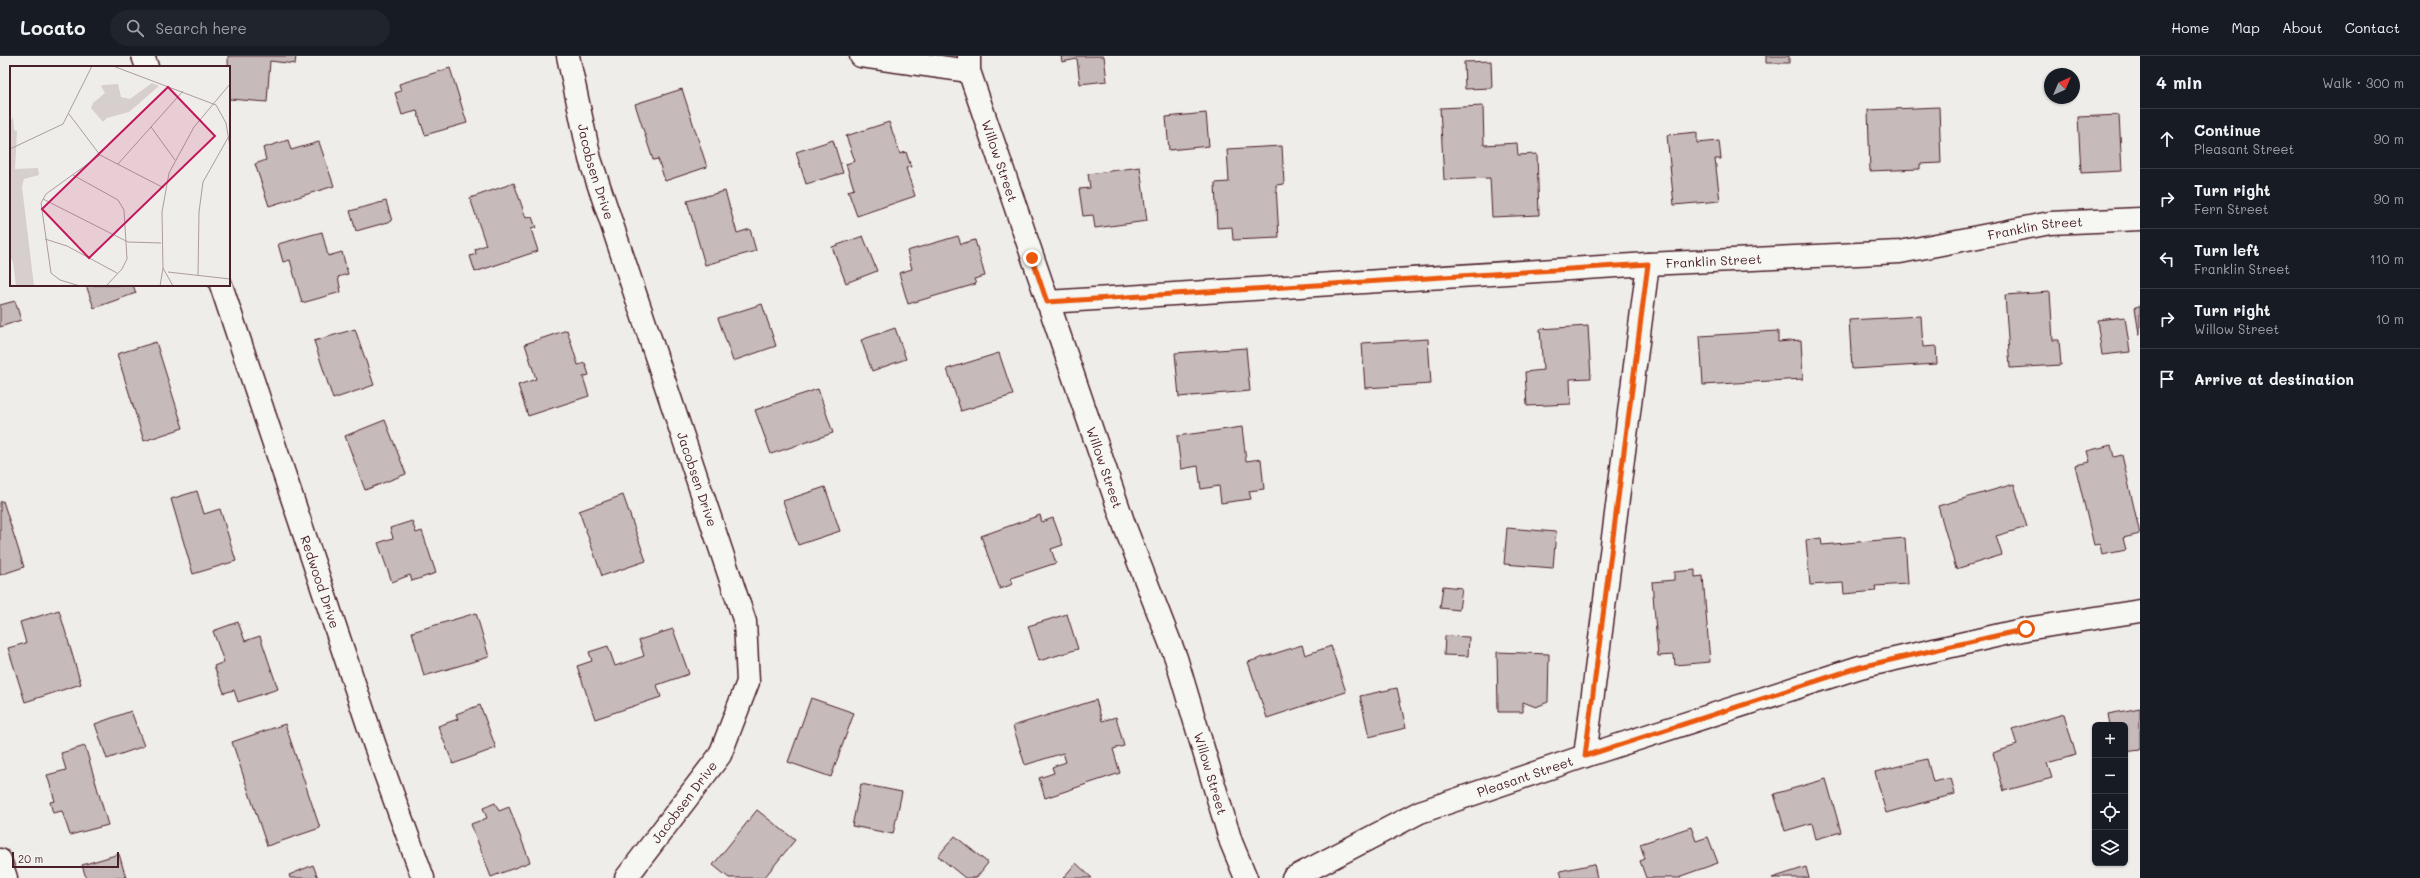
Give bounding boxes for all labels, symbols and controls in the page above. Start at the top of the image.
search box [110,10,390,46]
text: Locato [20,15,86,40]
icon: search [124,17,146,39]
text: Search here [156,18,247,38]
text: Home [2171,18,2209,37]
text: Map [2231,18,2260,37]
text: About [2282,18,2323,37]
text: Contact [2345,18,2400,37]
inset map [10,66,230,286]
north arrow [2044,68,2080,104]
text: 4 min [2156,71,2202,93]
text: Walk · 300 m [2322,74,2404,91]
street label: Willow Street [978,118,1022,204]
text: Continue [2194,120,2261,140]
street label: Jacobsen Drive [575,122,619,221]
icon: ahead [2156,128,2178,150]
text: 90 m [2374,130,2404,147]
text: Pleasant Street [2194,140,2294,157]
text: Turn right [2194,180,2271,200]
icon: right [2156,188,2178,210]
text: 90 m [2374,190,2404,207]
text: Fern Street [2194,200,2269,217]
street label: Franklin Street [1986,213,2083,243]
text: Turn left [2194,240,2259,260]
icon: left [2156,248,2178,270]
route end [1023,249,1041,267]
street label: Franklin Street [1665,250,1762,271]
text: 110 m [2370,250,2404,267]
text: Franklin Street [2194,260,2290,277]
text: Turn right [2194,300,2271,320]
icon: right [2156,308,2178,330]
text: 10 m [2376,310,2404,327]
text: Willow Street [2194,320,2279,337]
icon: arrive [2156,368,2178,390]
text: Arrive at destination [2194,369,2354,389]
street label: Willow Street [1083,424,1127,511]
street label: Jacobsen Drive [674,429,721,529]
street label: Redwood Drive [297,533,344,630]
route start [2017,620,2035,638]
map controls [2092,722,2128,866]
button: + [2092,722,2128,758]
street label: Willow Street [1191,730,1231,817]
street label: Pleasant Street [1475,752,1575,800]
street label: Jacobsen Drive [647,757,720,846]
button: − [2092,758,2128,794]
button: locate [2092,794,2128,830]
button: layers [2092,830,2128,866]
scale bar [12,850,119,869]
text: 20 m [18,851,43,866]

